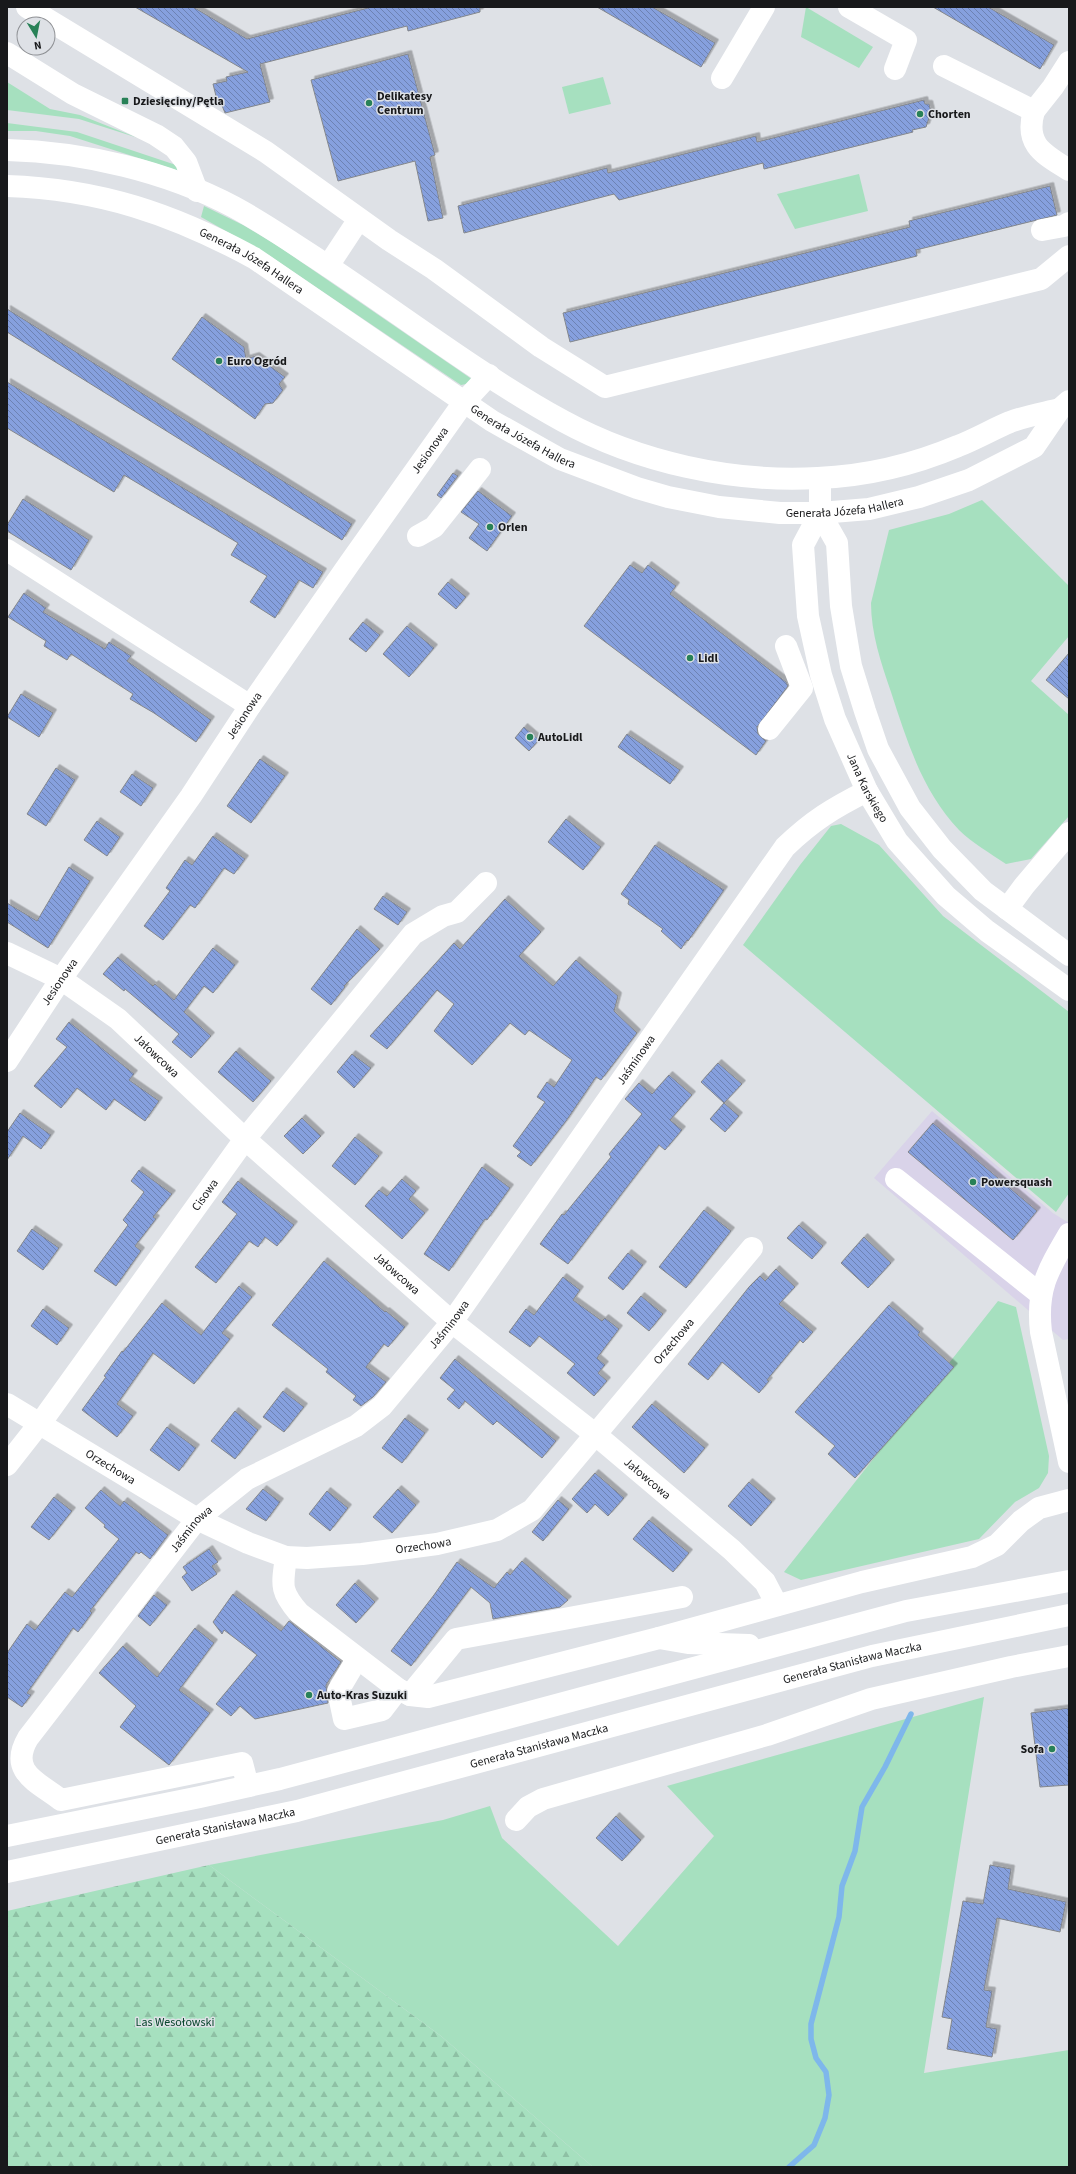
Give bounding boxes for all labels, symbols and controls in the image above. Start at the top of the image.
north arrow [16,16,56,56]
text: N [33,37,43,53]
place label: Delikatesy Centrum [377,88,433,119]
place label: Dziesięciny/Pętla [133,93,224,110]
marker: Dziesięciny/Pętla [120,96,130,106]
marker: Delikatesy Centrum [364,98,374,108]
place label: Chorten [928,106,971,123]
marker: Chorten [915,109,925,119]
street label: Generała Józefa Hallera [196,224,307,298]
place label: Euro Ogród [227,353,287,370]
marker: Euro Ogród [214,356,224,366]
street label: Generała Józefa Hallera [467,400,578,473]
street label: Jesionowa [408,424,453,477]
street label: Generała Józefa Hallera [786,493,905,522]
place label: Orlen [498,519,528,536]
marker: Orlen [485,522,495,532]
place label: Lidl [698,650,718,667]
marker: Lidl [685,653,695,663]
street label: Jesionowa [222,689,266,743]
place label: AutoLidl [537,729,583,746]
marker: AutoLidl [525,732,535,742]
street label: Jana Karskiego [842,750,892,826]
street label: Jesionowa [38,955,82,1009]
street label: Jałowcowa [130,1030,183,1082]
street label: Jaśminowa [613,1032,660,1088]
place label: Powersquash [981,1174,1052,1191]
street label: Cisowa [188,1175,223,1215]
marker: Powersquash [968,1177,978,1187]
street label: Jałowcowa [370,1248,423,1299]
street label: Jaśminowa [425,1297,474,1353]
street label: Orzechowa [649,1315,699,1369]
street label: Orzechowa [82,1445,139,1489]
street label: Jałowcowa [620,1454,674,1504]
street label: Jaśminowa [166,1502,216,1556]
street label: Orzechowa [394,1533,453,1558]
street label: Generała Stanisława Maczka [781,1638,923,1689]
place label: Auto-Kras Suzuki [316,1687,407,1704]
marker: Auto-Kras Suzuki [304,1690,314,1700]
street label: Generała Stanisława Maczka [468,1720,610,1773]
place label: Sofa [1021,1741,1044,1758]
marker: Sofa [1047,1744,1057,1754]
street label: Generała Stanisława Maczka [154,1804,297,1850]
park label: Las Wesołowski [136,2014,214,2031]

